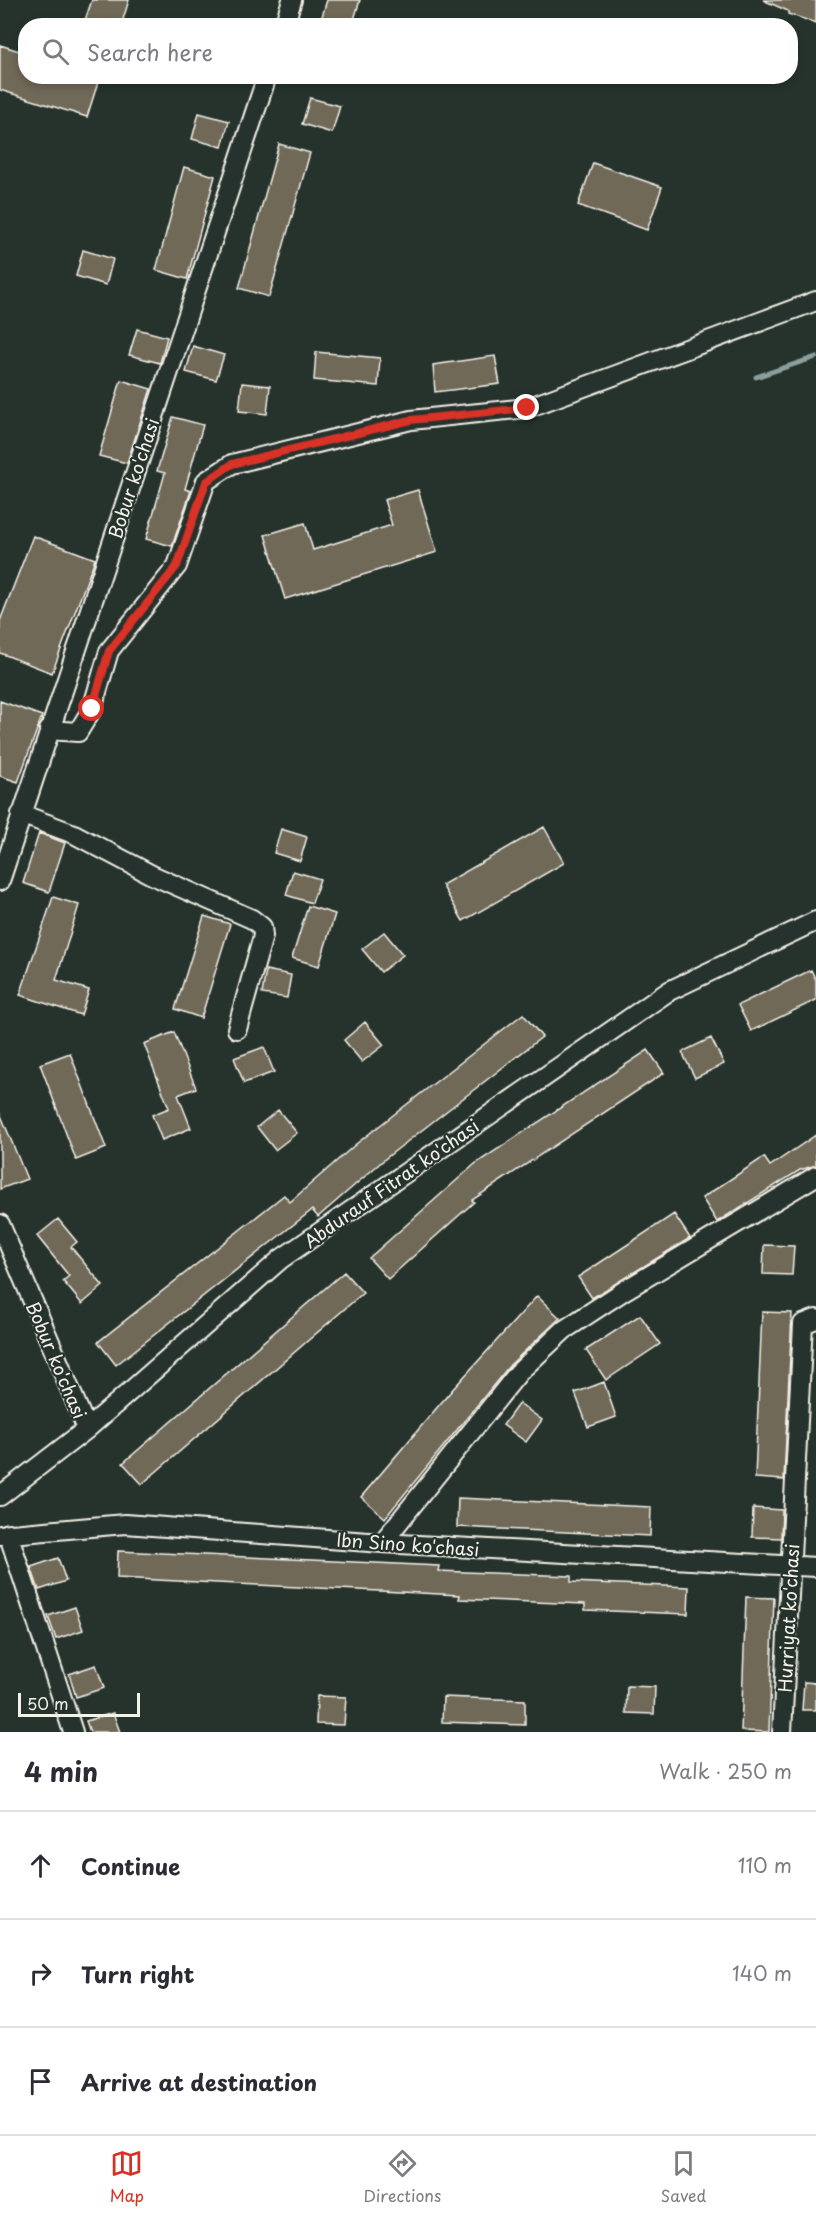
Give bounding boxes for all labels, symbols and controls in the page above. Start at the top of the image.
search box [18,18,798,84]
icon: search [39,35,72,68]
text: Search here [87,35,213,68]
route end [513,394,539,420]
street label: Bobur ko'chasi [101,414,165,542]
route start [78,695,104,721]
street label: Abdurauf Fitrat ko'chasi [298,1112,484,1254]
street label: Bobur ko'chasi [20,1297,94,1423]
street label: Ibn Sino ko'chasi [336,1526,480,1562]
street label: Hurriyat ko'chasi [771,1543,805,1693]
scale bar [18,1690,140,1718]
text: 50 m [27,1691,68,1715]
text: 4 min [24,1752,98,1791]
text: Walk · 250 m [659,1756,792,1786]
icon: ahead [24,1849,57,1882]
text: Continue [81,1849,180,1882]
text: 110 m [738,1850,792,1880]
icon: right [24,1957,57,1990]
text: Turn right [81,1957,194,1990]
text: 140 m [732,1958,792,1988]
icon: arrive [24,2065,57,2098]
text: Arrive at destination [81,2065,317,2098]
tab: Map [110,2147,144,2207]
tab: Directions [363,2147,441,2207]
tab: Saved [661,2147,706,2207]

